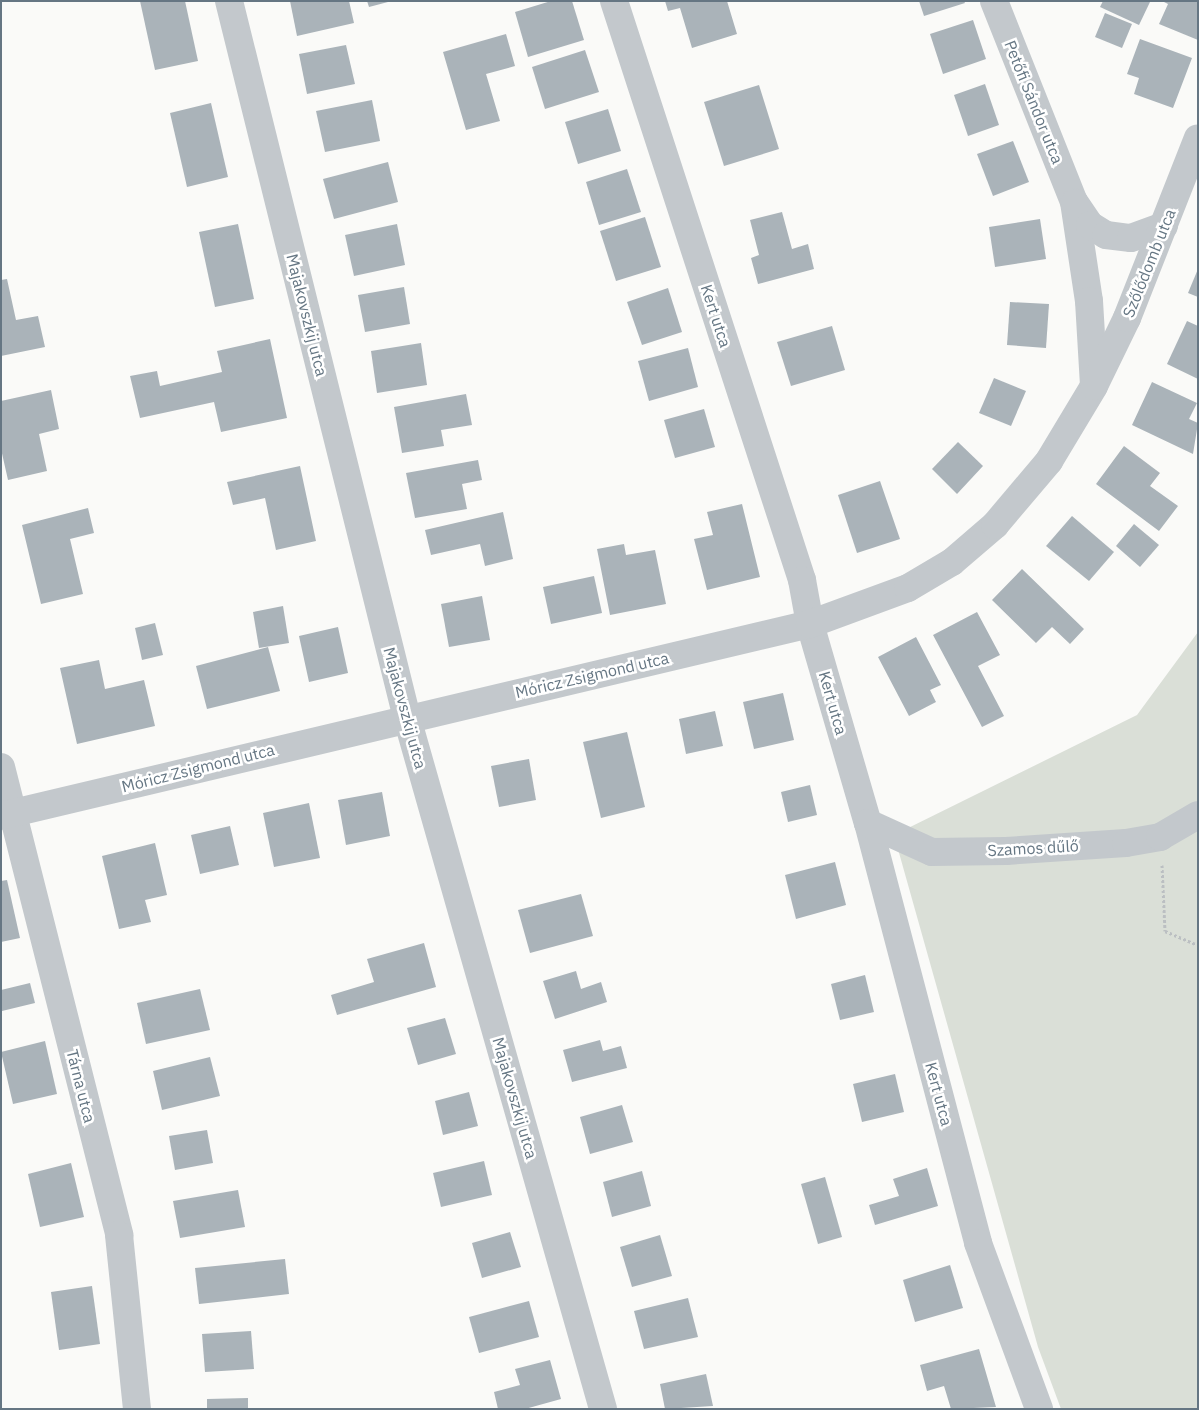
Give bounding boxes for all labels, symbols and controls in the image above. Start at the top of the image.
street label: Petőfi Sándor utca [1000,37,1068,167]
street label: Szőlődomb utca [1118,206,1180,320]
street label: Majakovszkij utca [283,252,331,378]
street label: Kert utca [697,282,735,350]
street label: Majakovszkij utca [379,645,431,771]
street label: Móricz Zsigmond utca [513,648,671,702]
street label: Kert utca [815,669,851,737]
street label: Móricz Zsigmond utca [120,740,276,796]
street label: Szamos dűlő [987,836,1079,860]
street label: Majakovszkij utca [488,1035,542,1161]
street label: Tárna utca [63,1047,99,1125]
street label: Kert utca [921,1060,957,1128]

